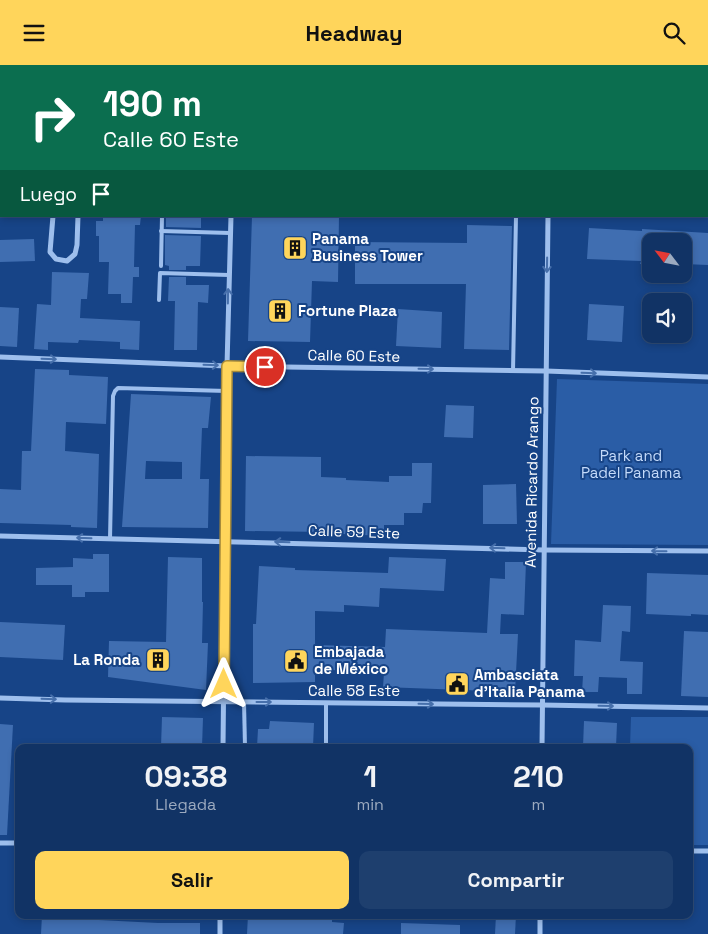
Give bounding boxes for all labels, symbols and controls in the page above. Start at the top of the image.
icon: menu [20,19,48,47]
text: Headway [306,19,402,47]
icon: search [660,19,688,47]
text: 190 m [103,82,202,126]
icon: right [20,85,85,150]
text: Calle 60 Este [103,125,239,153]
icon: arrive [87,180,115,208]
text: Luego [20,182,77,207]
place label: Panama Business Tower [312,229,423,265]
north arrow [642,233,692,283]
map controls [642,233,692,343]
building icon: Panama Business Tower [282,235,308,261]
one-way arrow [542,256,552,273]
one-way arrow [224,289,233,305]
button: sound [642,293,692,343]
building icon: Fortune Plaza [267,298,293,324]
place label: Fortune Plaza [298,301,397,320]
street label: Calle 60 Este [308,345,401,366]
pin [244,346,286,388]
icon: arrive [251,353,279,381]
one-way arrow [40,354,56,364]
one-way arrow [203,361,219,370]
one-way arrow [418,365,434,374]
one-way arrow [580,368,596,378]
street label: Avenida Ricardo Arango [521,396,542,568]
park label: Park and Padel Panama [581,446,681,482]
street label: Calle 59 Este [308,520,400,543]
one-way arrow [77,533,93,543]
one-way arrow [274,538,290,547]
one-way arrow [489,544,505,553]
one-way arrow [652,546,668,556]
place label: Embajada de México [314,642,388,678]
building icon: La Ronda [145,647,171,673]
public building icon: Embajada de México [283,648,309,674]
place label: La Ronda [73,650,140,669]
position arrow [197,657,249,709]
place label: Ambasciata d’Italia Panama [474,665,585,701]
public building icon: Ambasciata d’Italia Panama [444,671,470,697]
street label: Calle 58 Este [308,681,400,700]
one-way arrow [40,695,56,704]
one-way arrow [255,697,271,707]
one-way arrow [418,699,434,709]
one-way arrow [598,701,614,711]
text: 09:38 [144,757,227,796]
text: 1 [363,757,377,796]
text: 210 [513,757,564,796]
text: Llegada [155,794,216,815]
text: min [356,794,384,815]
text: m [532,794,545,815]
button: Salir [35,851,349,909]
button: Compartir [359,851,673,909]

